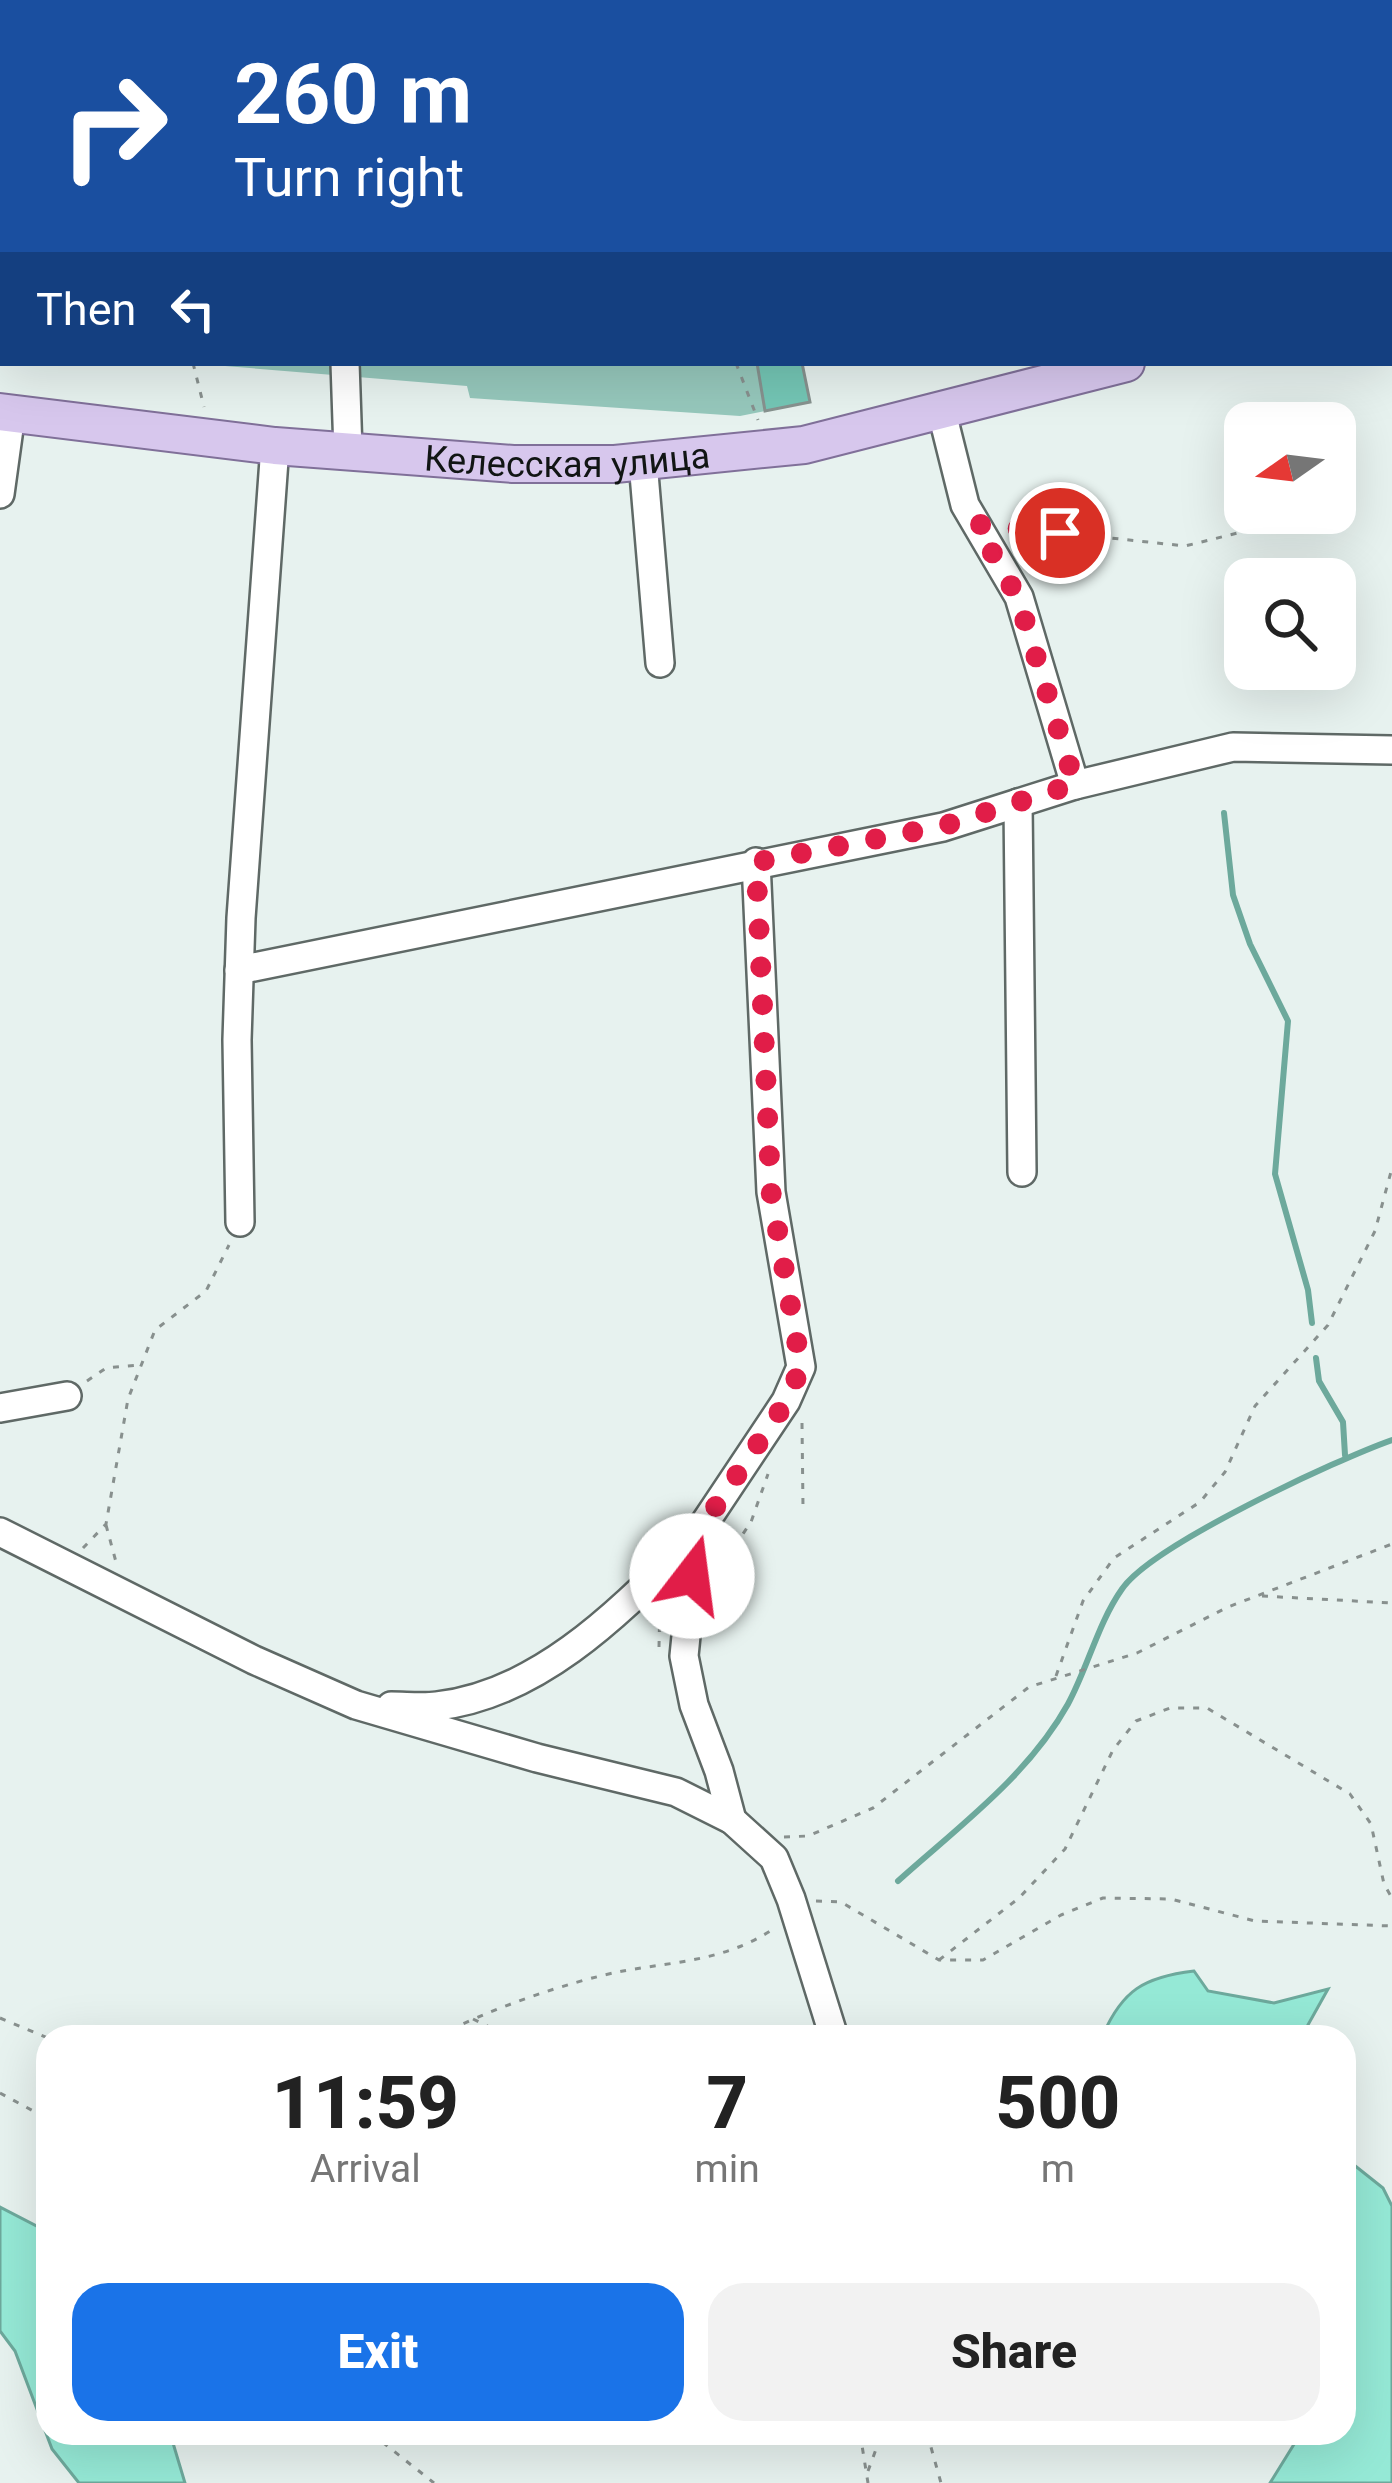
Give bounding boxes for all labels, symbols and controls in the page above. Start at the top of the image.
text: 260 m [234,45,472,144]
icon: right [36,48,192,204]
text: Turn right [234,146,464,209]
icon: left [160,276,226,342]
text: Then [36,283,136,336]
north arrow [1224,402,1356,534]
map controls [1224,402,1356,690]
street label: Келесская улица [423,435,712,486]
pin [1009,482,1111,584]
icon: arrive [1027,500,1093,566]
button: search [1224,558,1356,690]
position arrow [629,1513,755,1639]
text: 11:59 [272,2061,459,2146]
text: 7 [706,2061,748,2146]
text: 500 [996,2061,1120,2146]
text: Arrival [310,2146,421,2192]
text: min [695,2146,760,2192]
text: m [1041,2146,1075,2192]
button: Exit [72,2283,684,2421]
button: Share [708,2283,1320,2421]

